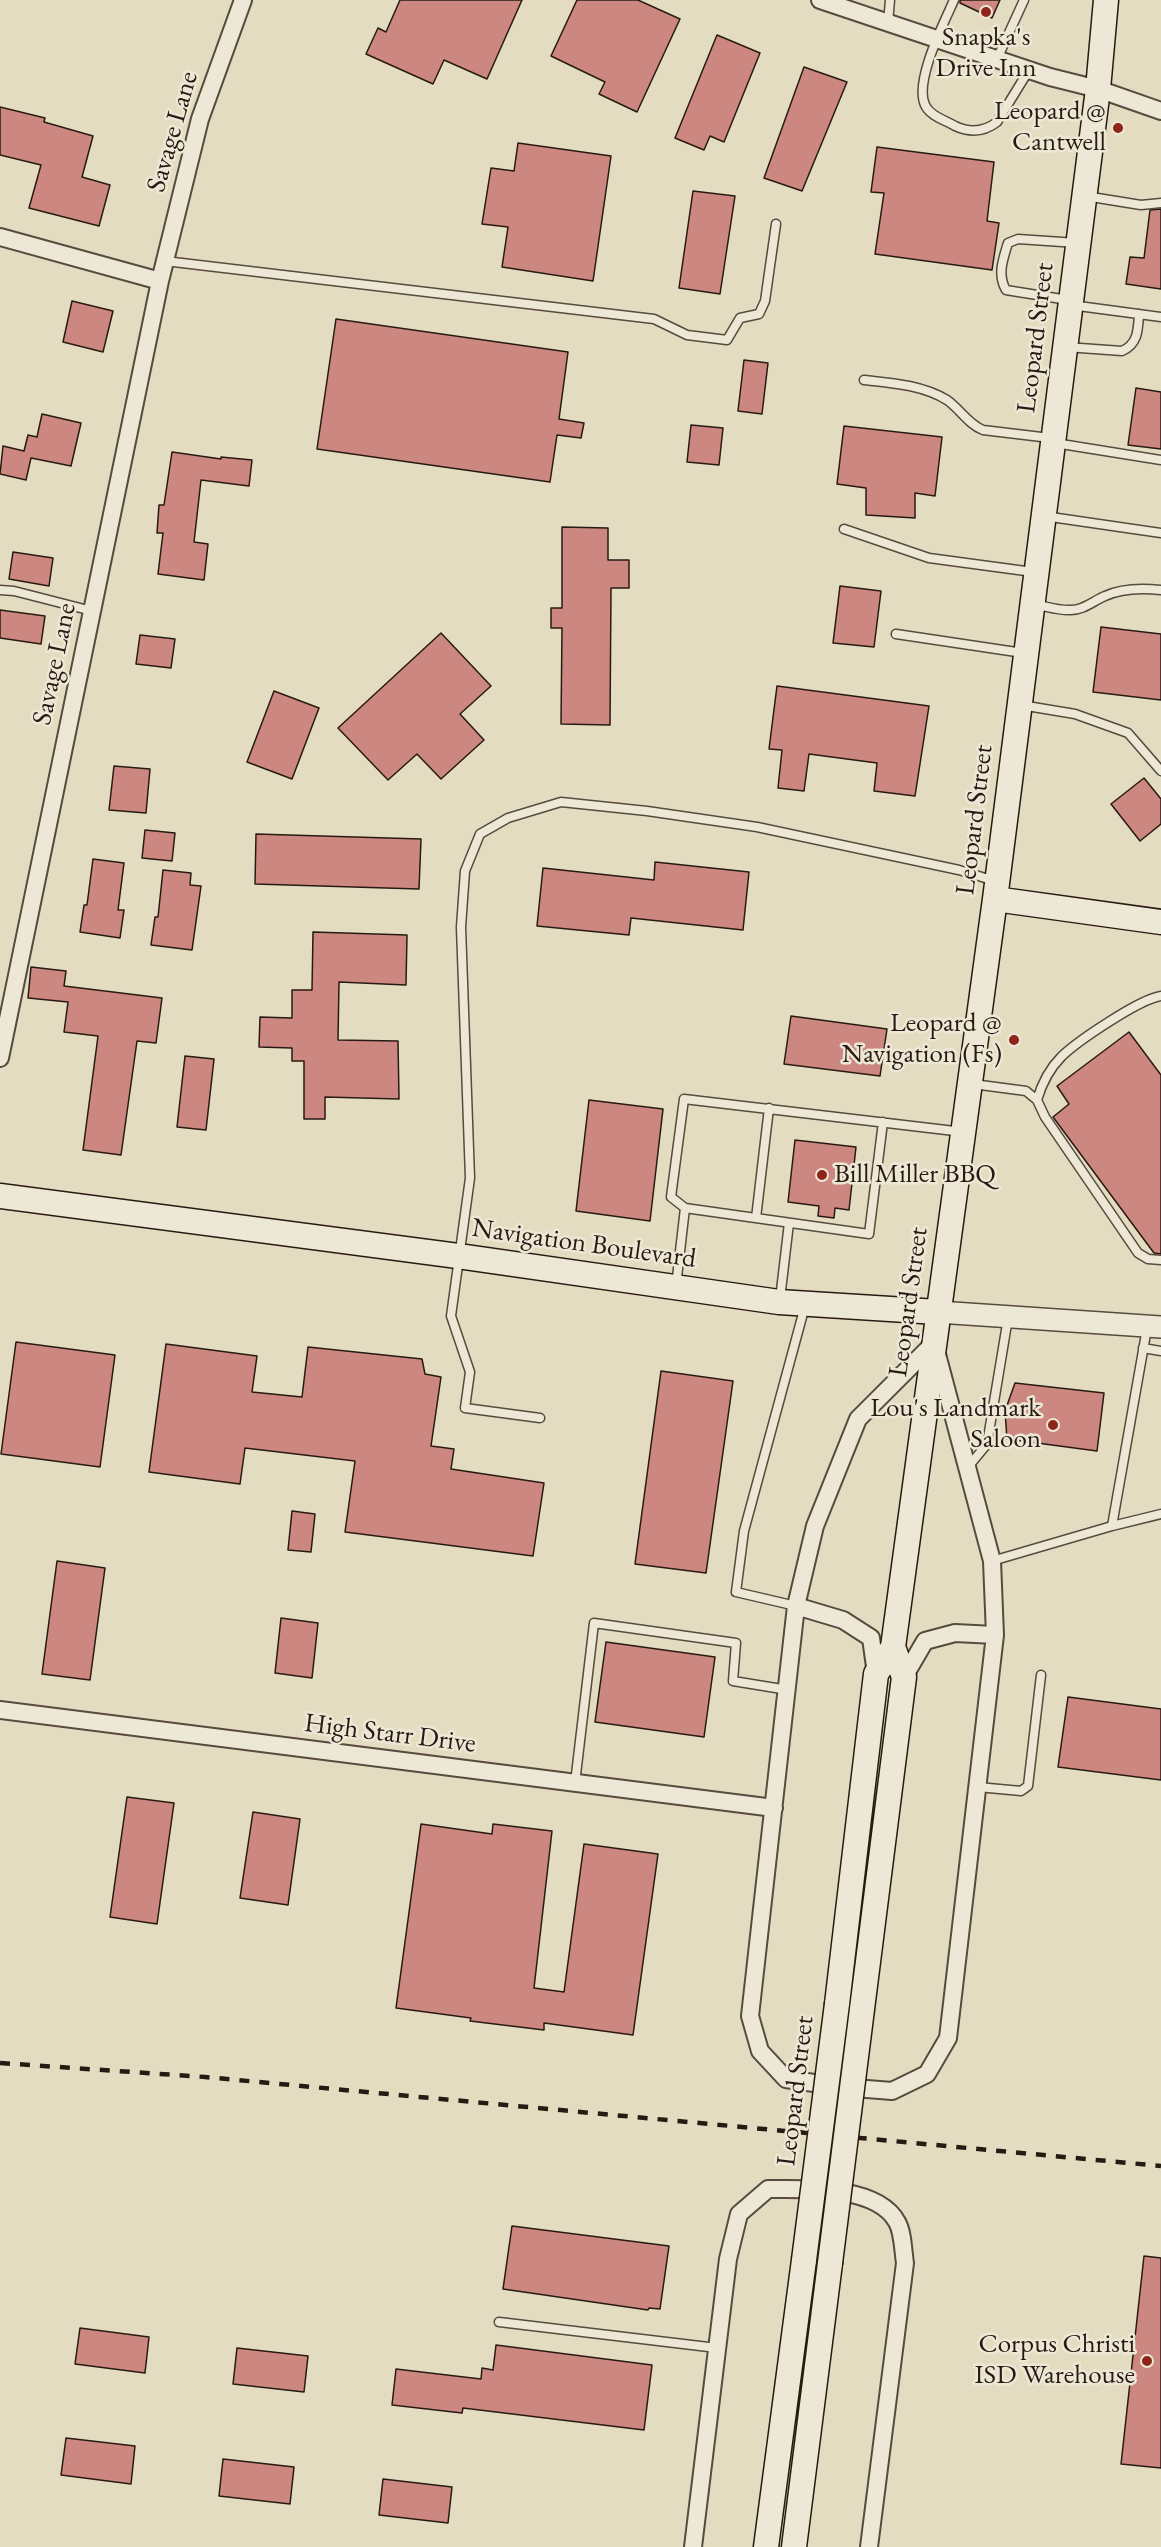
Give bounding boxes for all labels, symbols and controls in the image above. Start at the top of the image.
marker: Snapka's Drive Inn [979,5,993,19]
place label: Snapka's Drive Inn [936,22,1036,85]
street label: Savage Lane [140,68,206,196]
place label: Leopard @ Cantwell [994,96,1106,159]
marker: Leopard @ Cantwell [1111,121,1125,135]
street label: Leopard Street [1011,261,1061,415]
street label: Savage Lane [26,600,84,728]
street label: Leopard Street [950,743,1000,897]
place label: Leopard @ Navigation (Fs) [842,1008,1002,1071]
marker: Leopard @ Navigation (Fs) [1007,1033,1021,1047]
place label: Bill Miller BBQ [834,1159,996,1191]
marker: Bill Miller BBQ [815,1168,829,1182]
street label: Navigation Boulevard [470,1212,698,1276]
street label: Leopard Street [882,1225,936,1379]
place label: Lou's Landmark Saloon [870,1393,1041,1456]
marker: Lou's Landmark Saloon [1046,1418,1060,1432]
street label: High Starr Drive [302,1707,478,1761]
street label: Leopard Street [771,2014,821,2168]
place label: Corpus Christi ISD Warehouse [974,2329,1135,2392]
marker: Corpus Christi ISD Warehouse [1140,2354,1154,2368]

